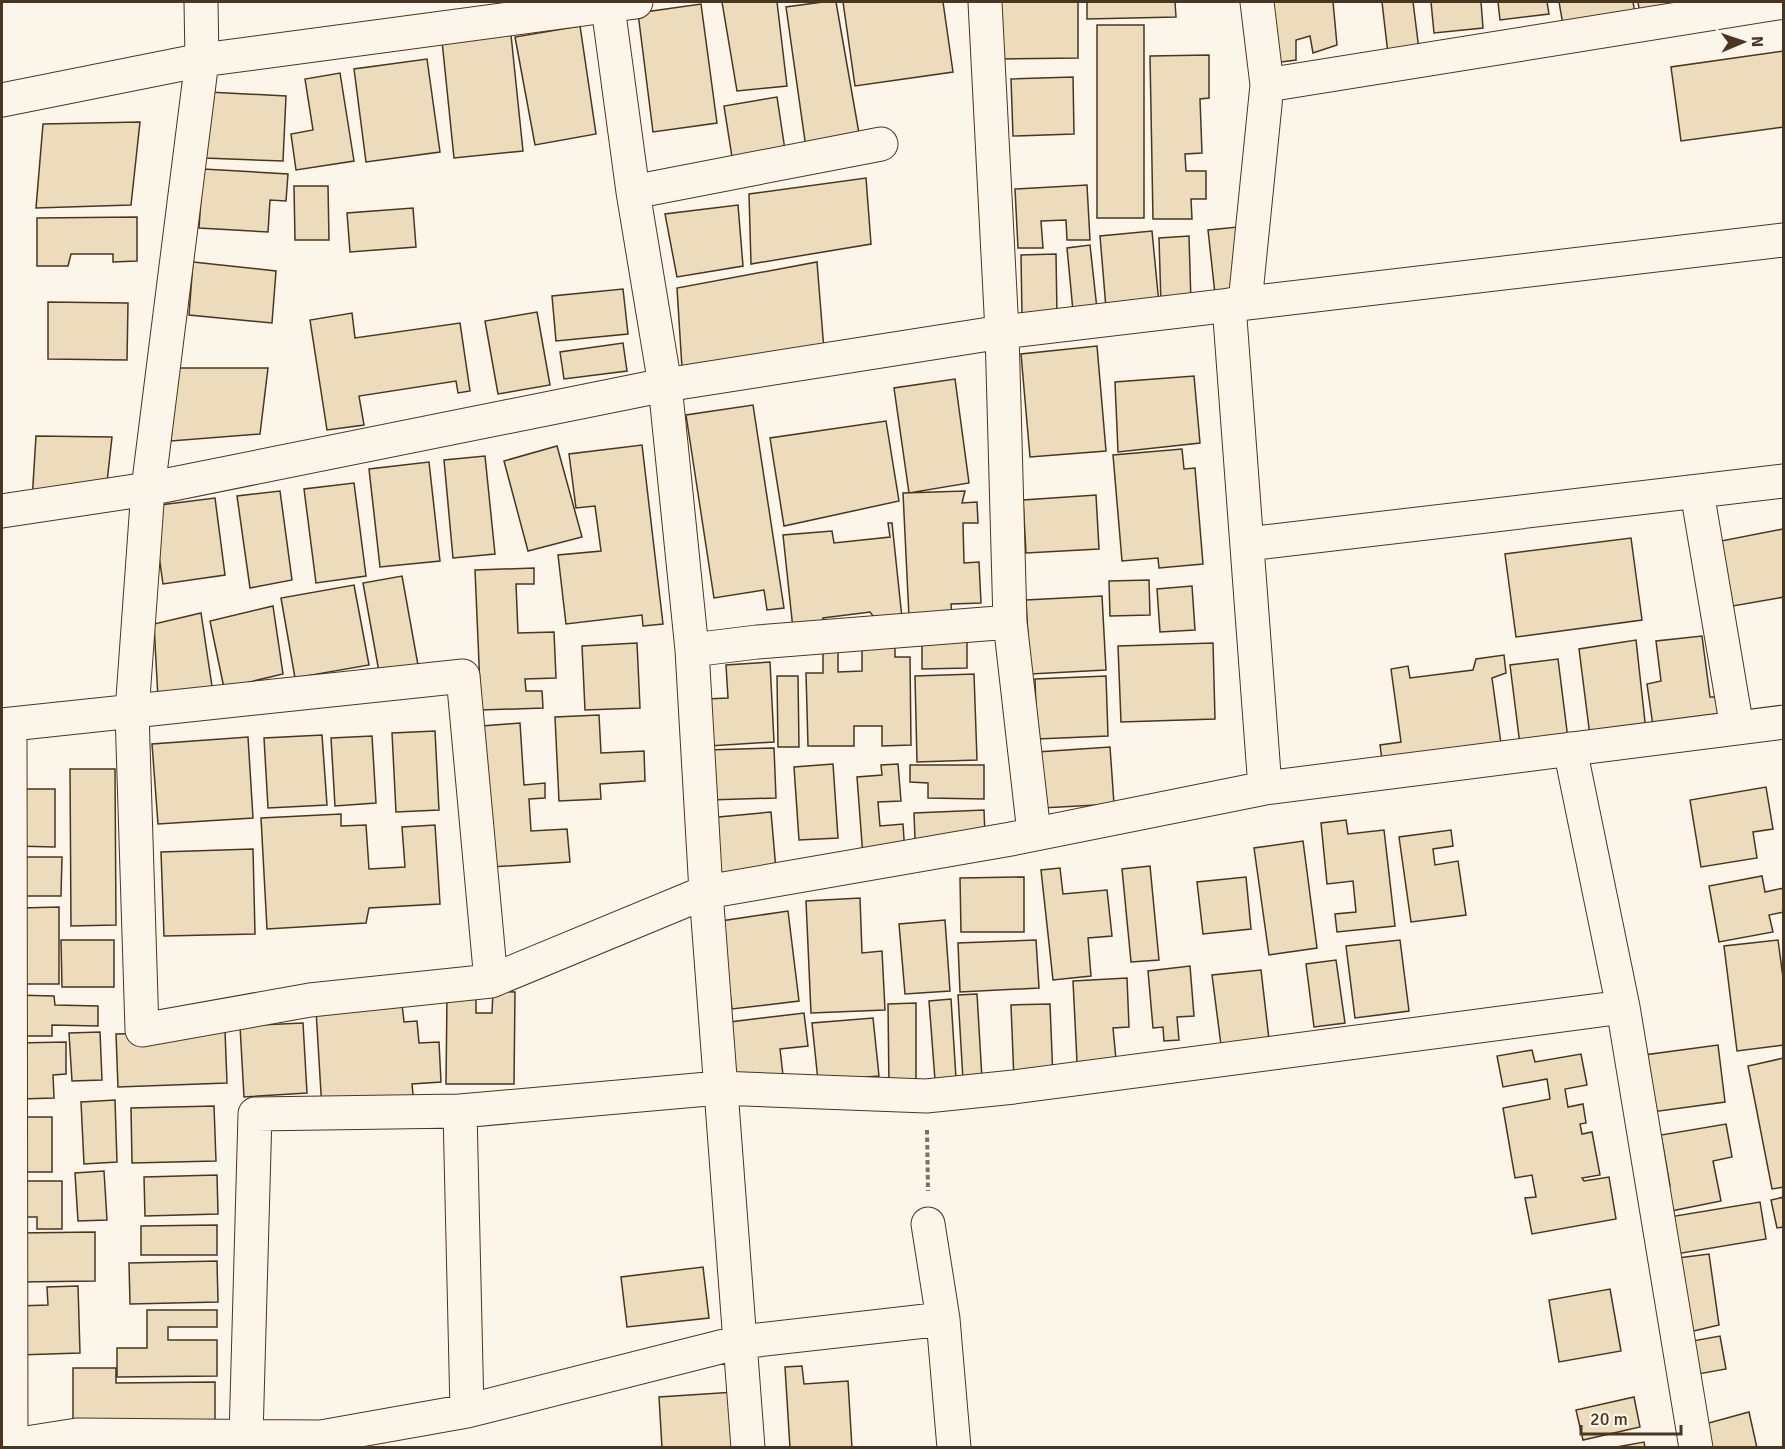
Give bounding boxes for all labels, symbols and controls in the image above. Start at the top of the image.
north arrow [1713,12,1773,72]
text: N [1747,36,1767,47]
scale bar [1581,1398,1682,1436]
text: 20 m [1590,1408,1628,1430]

